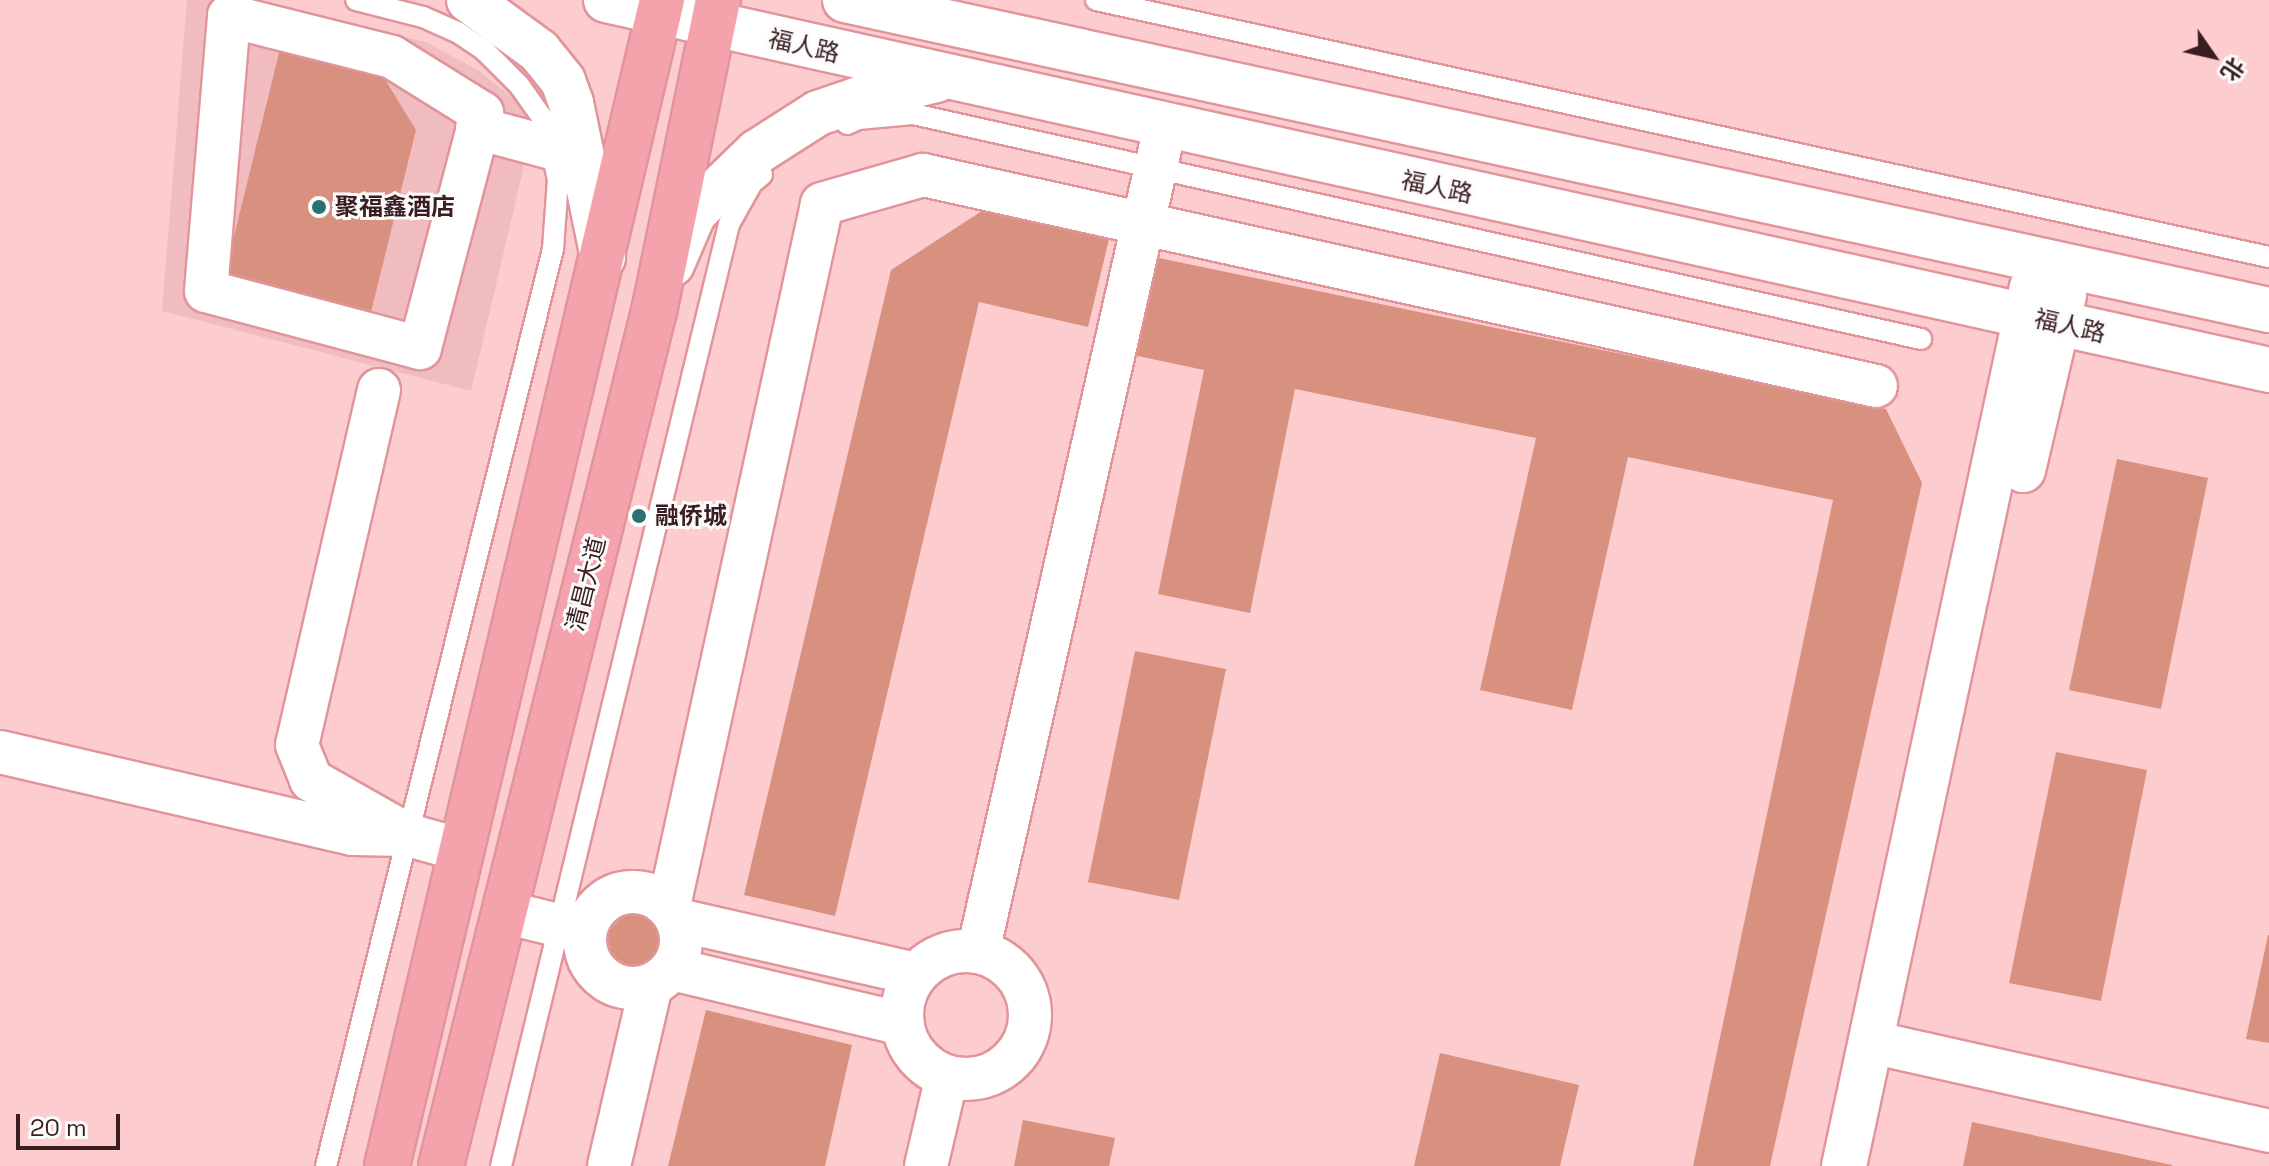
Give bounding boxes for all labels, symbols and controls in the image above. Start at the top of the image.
north arrow [2173,16,2253,96]
street label: 福人路 [766,24,842,68]
text: 北 [2215,52,2251,86]
street label: 福人路 [1399,165,1475,209]
place label: 聚福鑫酒店 [335,193,455,221]
marker: 聚福鑫酒店 [310,198,328,216]
street label: 福人路 [2032,304,2108,348]
place label: 融侨城 [655,502,727,530]
marker: 融侨城 [630,507,648,525]
street label: 清昌大道 [560,534,612,634]
scale bar [20,1098,124,1148]
text: 20 m [30,1112,87,1143]

